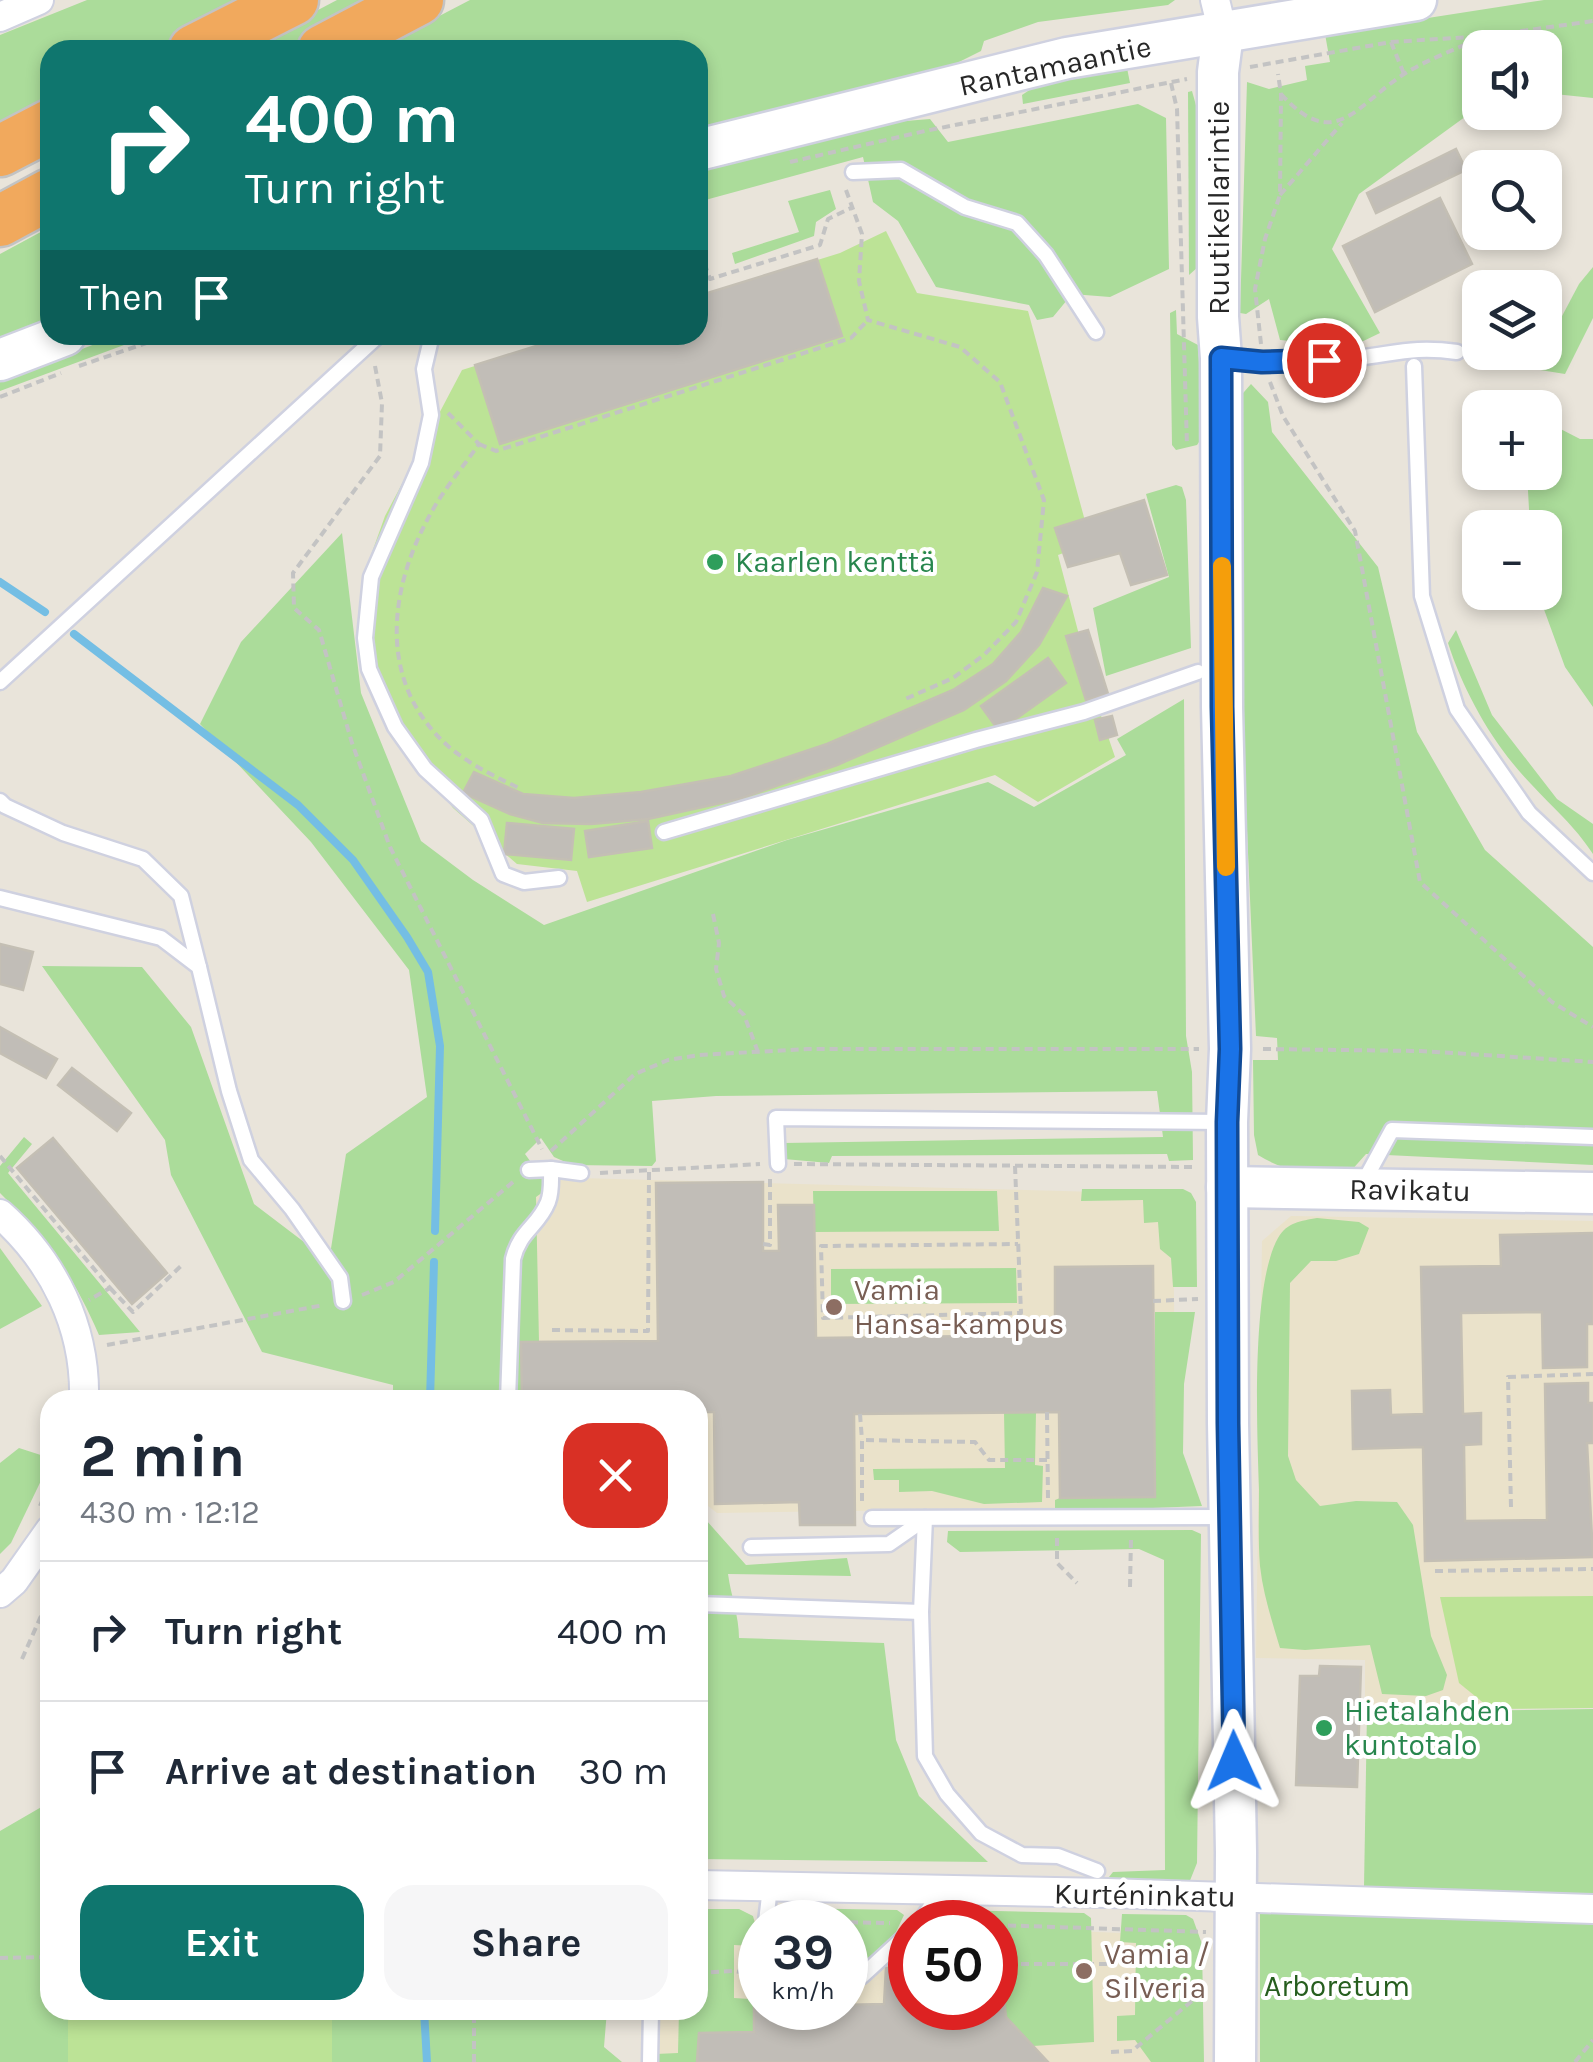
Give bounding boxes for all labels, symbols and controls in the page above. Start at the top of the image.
street label: Rantamaantie [956,28,1154,104]
map controls [1462,30,1562,610]
button: sound [1462,30,1562,130]
text: 400 m [245,78,459,160]
icon: right [80,80,210,210]
street label: Ruutikellarintie [1201,101,1237,315]
button: search [1462,150,1562,250]
text: Turn right [245,162,445,214]
icon: arrive [184,270,239,325]
button: layers [1462,270,1562,370]
text: Then [80,275,164,320]
pin [1282,318,1367,403]
icon: arrive [1297,333,1352,388]
button: + [1462,390,1562,490]
button: − [1462,510,1562,610]
place label: Kaarlen kenttä [735,544,936,580]
marker: Kaarlen kenttä [704,551,726,573]
street label: Ravikatu [1349,1171,1471,1209]
place label: Vamia Hansa-kampus [854,1272,1064,1342]
marker: Vamia Hansa-kampus [823,1296,845,1318]
text: 2 min [80,1421,245,1491]
button: close [563,1423,668,1528]
text: 430 m · 12:12 [80,1494,260,1531]
icon: right [80,1604,135,1659]
text: Turn right [165,1609,342,1654]
text: 400 m [557,1609,668,1654]
place label: Hietalahden kuntotalo [1344,1693,1511,1763]
position arrow [1182,1709,1286,1813]
marker: Hietalahden kuntotalo [1313,1717,1335,1739]
icon: arrive [80,1744,135,1799]
text: Arrive at destination [165,1749,537,1794]
text: 30 m [578,1749,668,1794]
street label: Kurténinkatu [1054,1875,1236,1915]
button: Exit [80,1885,364,2000]
button: Share [384,1885,668,2000]
speed limit sign: 50 [888,1900,1018,2030]
text: 39 [772,1923,834,1982]
place label: Vamia / Silveria [1104,1936,1210,2006]
marker: Vamia / Silveria [1073,1960,1095,1982]
park label: Arboretum [1264,1968,1410,2004]
text: km/h [771,1976,835,2005]

